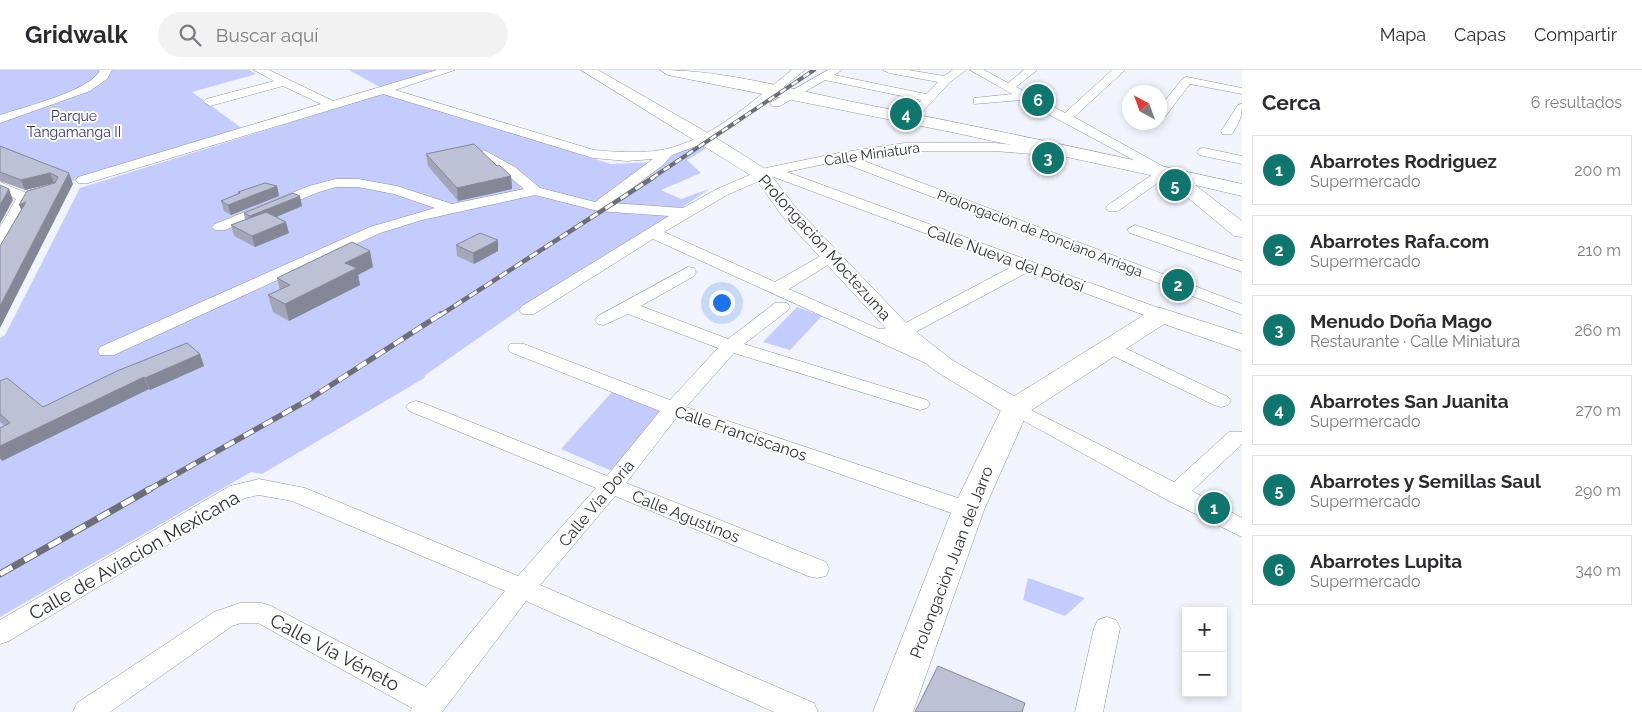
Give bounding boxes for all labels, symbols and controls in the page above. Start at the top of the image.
search box [158,12,508,57]
text: Gridwalk [25,20,128,49]
icon: search [176,21,204,49]
text: Buscar aquí [216,24,318,46]
text: Mapa [1380,24,1426,45]
text: Capas [1454,24,1506,45]
text: Compartir [1534,24,1617,45]
pin: 6 [1022,81,1054,119]
north arrow [1122,85,1167,130]
text: Cerca [1262,90,1321,115]
text: 6 resultados [1531,93,1622,112]
pin: 4 [890,95,922,133]
park label: Parque Tangamanga II [27,108,121,140]
street label: Calle Miniatura [823,139,921,169]
pin: 3 [1032,139,1064,177]
text: Abarrotes Rodriguez [1310,150,1497,172]
text: 1 [1275,161,1283,180]
text: 200 m [1574,161,1621,180]
pin: 5 [1159,166,1191,204]
street label: Prolongación Moctezuma [754,171,895,324]
text: Supermercado [1310,172,1421,191]
street label: Prolongación de Ponciano Arriaga [935,186,1145,280]
street label: Calle Nueva del Potosí [924,221,1088,296]
text: Abarrotes Rafa.com [1310,230,1489,252]
text: 2 [1274,241,1284,260]
text: 210 m [1577,241,1621,260]
text: Supermercado [1310,252,1421,271]
pin: 2 [1162,266,1194,304]
your location [709,290,735,316]
text: Menudo Doña Mago [1310,310,1492,332]
text: 3 [1275,321,1283,340]
text: 260 m [1574,321,1621,340]
text: Restaurante · Calle Miniatura [1310,332,1520,351]
text: Abarrotes San Juanita [1310,390,1509,412]
text: 4 [1274,401,1284,420]
text: 270 m [1576,401,1621,420]
street label: Calle Franciscanos [672,402,810,465]
text: Supermercado [1310,412,1421,431]
street label: Calle Vía Doria [555,456,638,551]
street label: Prolongación Juan del Jarro [906,463,997,661]
text: Abarrotes y Semillas Saul [1310,470,1541,492]
text: 5 [1275,481,1283,500]
text: 290 m [1575,481,1621,500]
street label: Calle de Aviacion Mexicana [25,486,243,624]
street label: Calle Agustinos [629,486,743,547]
pin: 1 [1198,489,1230,527]
text: Supermercado [1310,492,1421,511]
text: Abarrotes Lupita [1310,550,1462,572]
text: 6 [1274,561,1284,580]
text: 340 m [1575,561,1621,580]
text: Supermercado [1310,572,1421,591]
map controls [1182,607,1227,697]
button: + [1182,607,1227,652]
street label: Calle Vía Véneto [267,609,403,695]
button: − [1182,652,1227,697]

